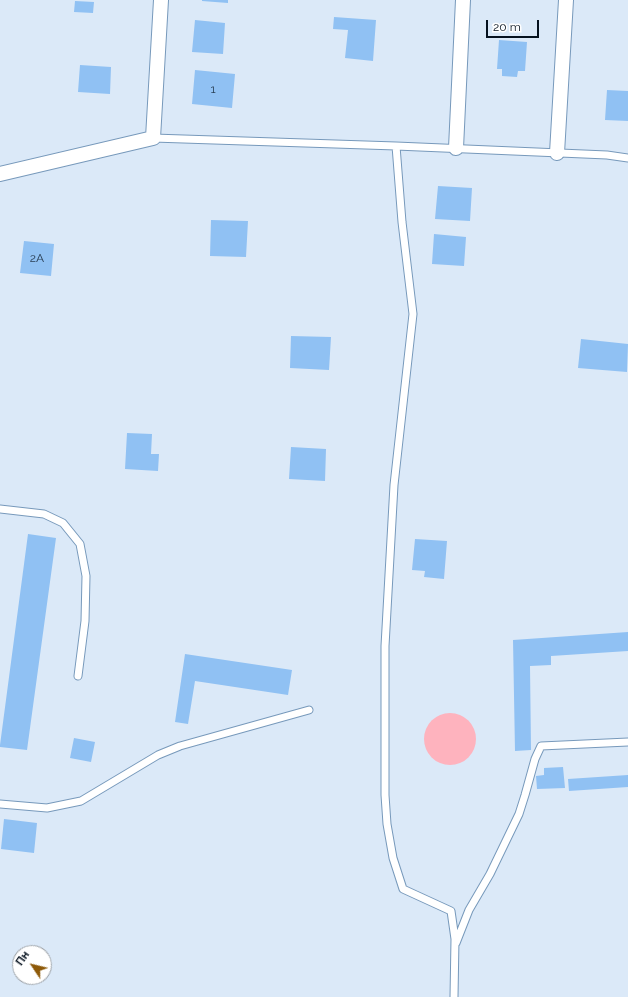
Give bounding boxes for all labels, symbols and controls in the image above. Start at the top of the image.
scale bar [488,12,541,38]
text: 20 m [493,20,521,34]
house number: 1 [210,82,216,96]
house number: 2А [30,251,44,265]
north arrow [12,945,52,985]
text: Пн [13,949,32,968]

